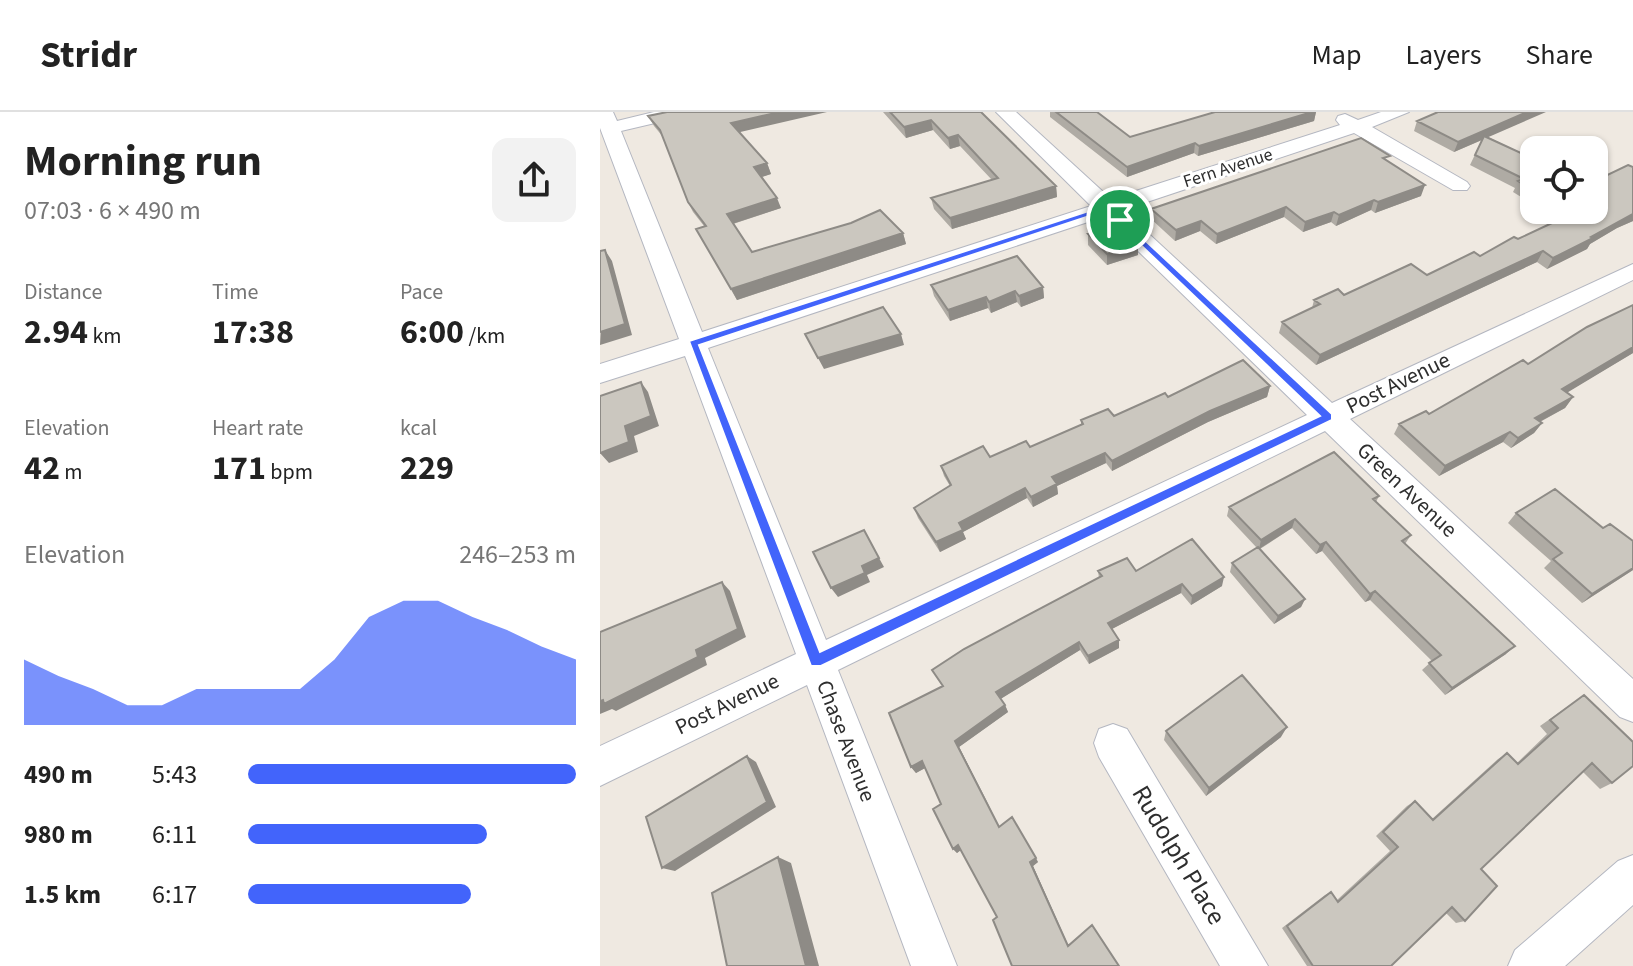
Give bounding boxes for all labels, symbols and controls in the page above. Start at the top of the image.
text: Stridr [40,28,137,82]
text: Map [1311,35,1361,75]
text: Layers [1405,35,1481,75]
text: Share [1525,35,1593,75]
text: Morning run [24,130,262,193]
map controls [1520,136,1608,224]
button: locate [1520,136,1608,224]
button: share [492,138,576,222]
street label: Fern Avenue [1180,142,1276,194]
pin [1086,186,1154,254]
text: 07:03 · 6 × 490 m [24,192,201,229]
icon: arrive [1098,198,1142,242]
text: Distance [24,276,102,308]
text: Time [212,276,258,308]
text: Pace [400,276,443,308]
text: 2.94 [24,308,88,357]
text: 17:38 [212,308,294,357]
text: 6:00 [400,308,464,357]
text: km [88,320,122,352]
text: /km [464,320,505,352]
street label: Post Avenue [1341,344,1456,422]
text: Elevation [24,412,110,444]
text: Heart rate [212,412,303,444]
text: kcal [400,412,437,444]
street label: Green Avenue [1350,435,1464,545]
text: 42 [24,444,60,493]
text: 171 [212,444,266,493]
text: 229 [400,444,454,493]
text: m [60,456,83,488]
text: bpm [266,456,313,488]
text: Elevation [24,536,125,573]
text: 246–253 m [459,536,576,573]
street label: Post Avenue [670,665,785,743]
street label: Chase Avenue [808,676,884,807]
text: 490 m [24,756,93,793]
text: 5:43 [152,756,197,793]
street label: Rudolph Place [1123,778,1235,932]
text: 980 m [24,816,93,853]
text: 6:11 [152,816,197,853]
text: 1.5 km [24,876,101,913]
text: 6:17 [152,876,197,913]

